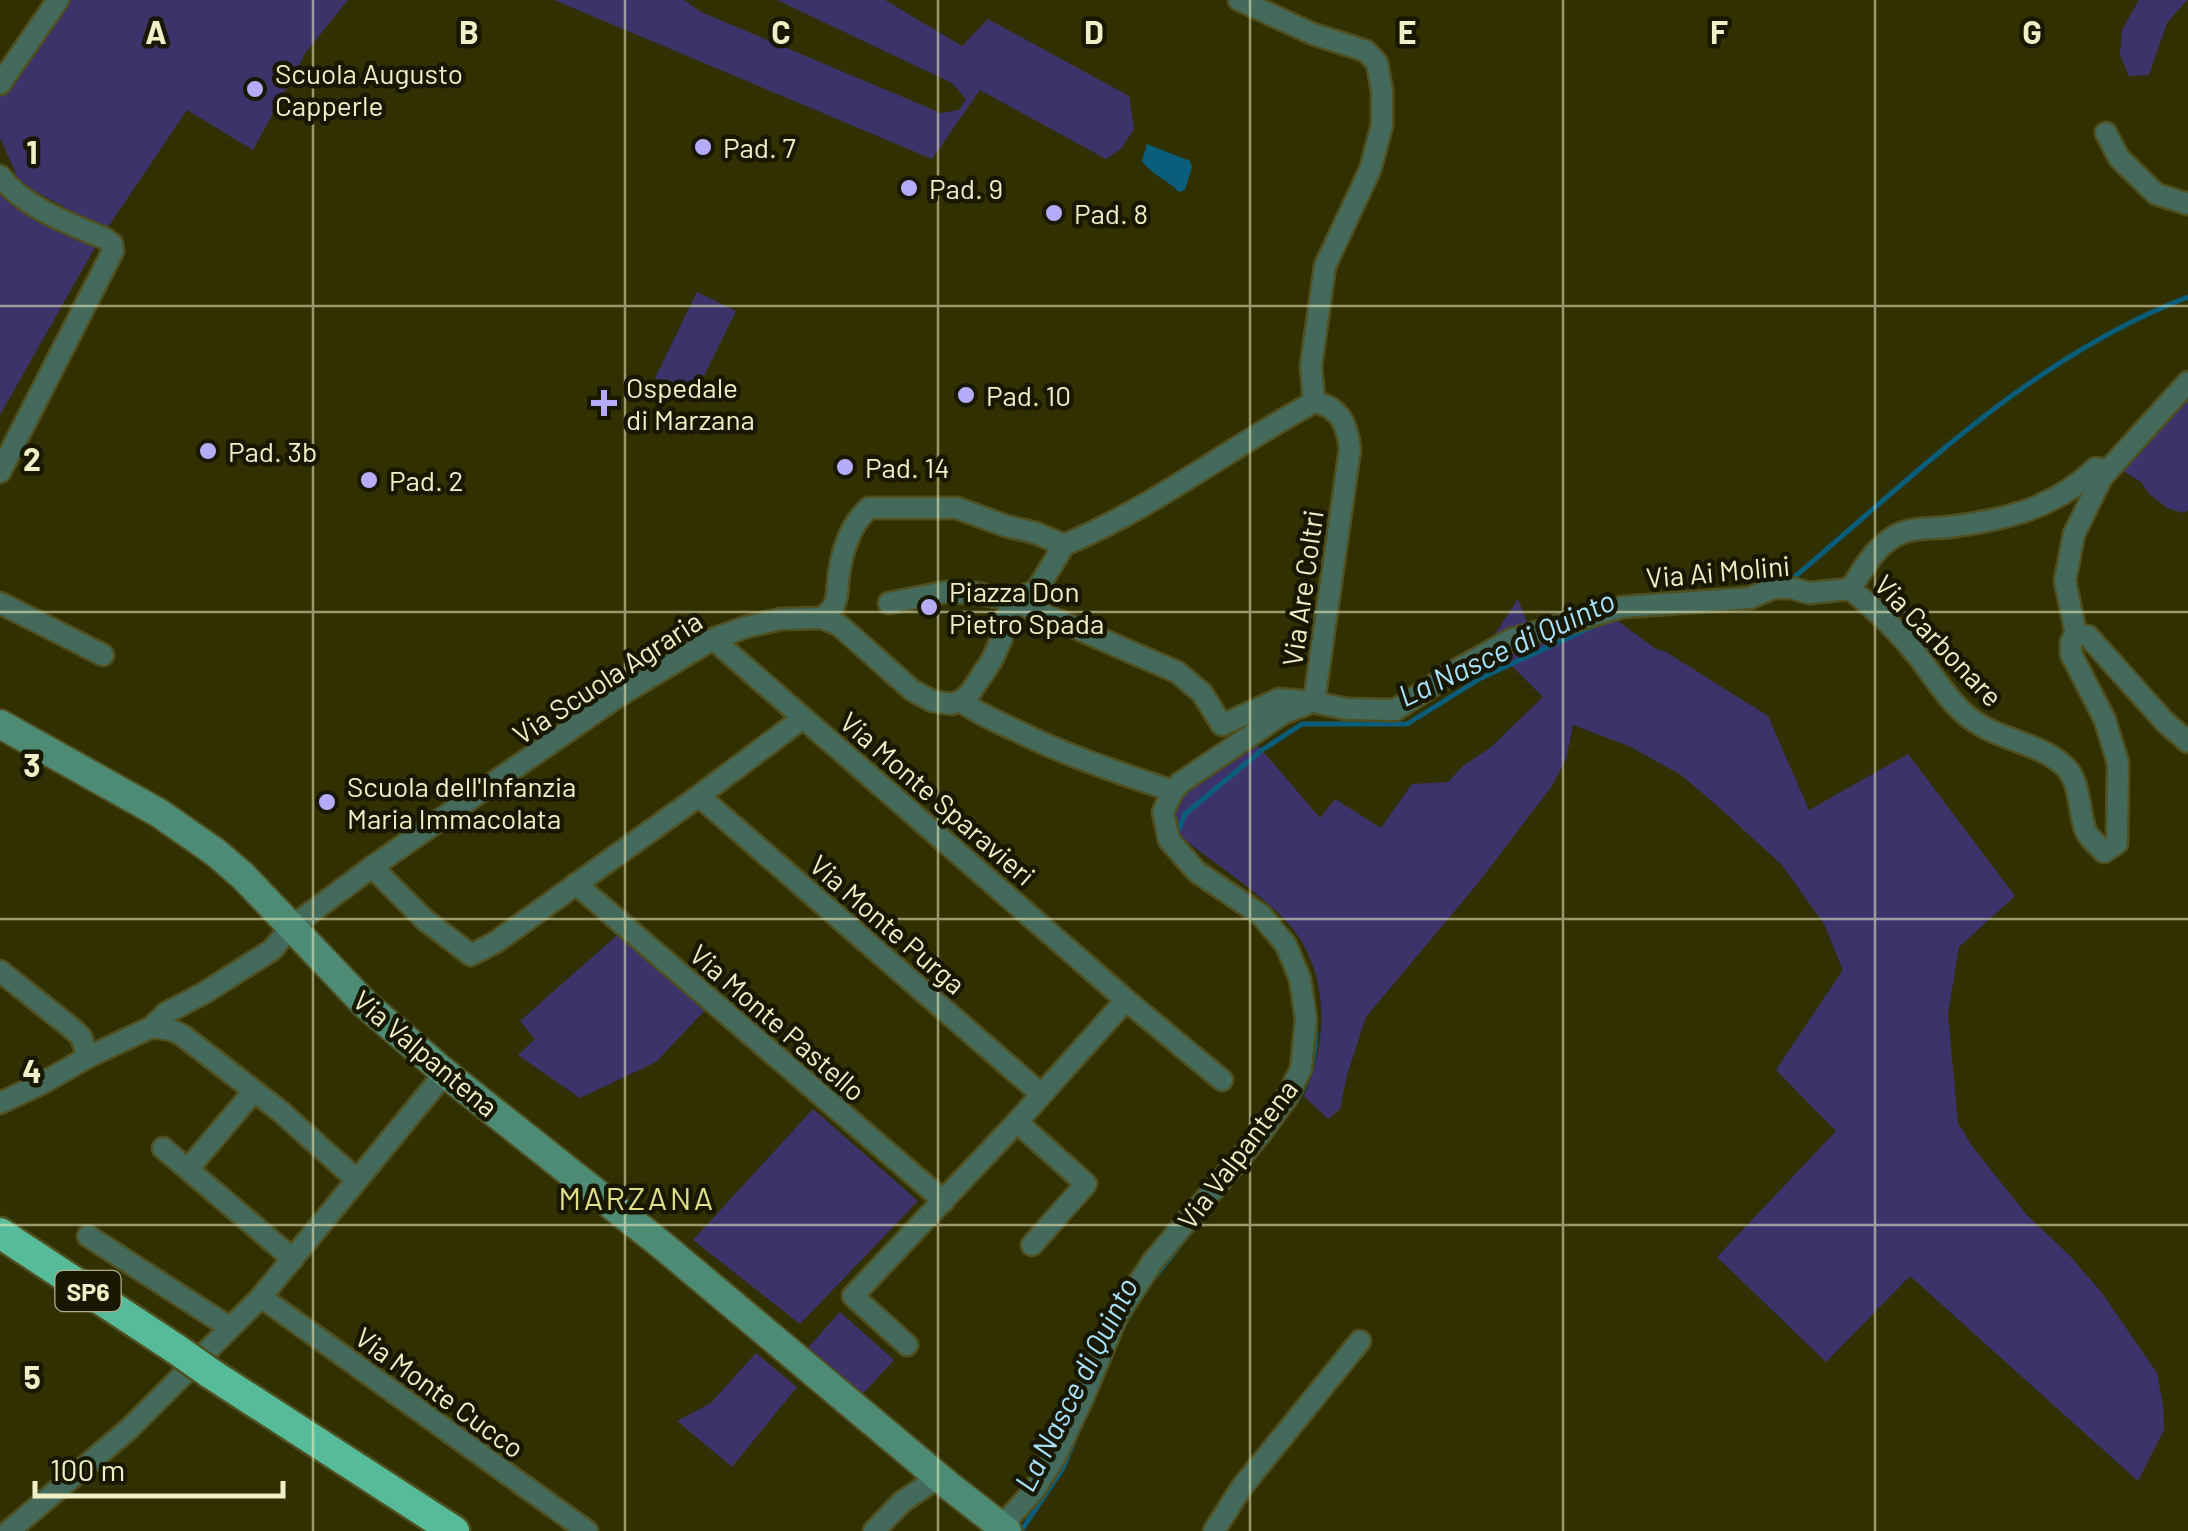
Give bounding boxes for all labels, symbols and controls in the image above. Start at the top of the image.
text: A [145,12,167,50]
text: B [459,12,479,50]
text: C [771,12,791,50]
text: D [1084,12,1104,50]
text: E [1398,12,1416,50]
text: F [1710,12,1728,50]
text: G [2022,12,2042,50]
place label: Scuola Augusto Capperle [275,56,463,122]
marker: Scuola Augusto Capperle [244,78,266,100]
place label: Pad. 7 [723,130,796,164]
text: 1 [26,132,38,170]
marker: Pad. 7 [692,136,714,158]
place label: Pad. 9 [929,171,1003,205]
marker: Pad. 9 [898,177,920,199]
place label: Pad. 8 [1074,196,1148,230]
marker: Pad. 8 [1043,202,1065,224]
place label: Ospedale di Marzana [626,370,755,436]
place label: Pad. 10 [986,378,1071,412]
marker: Pad. 10 [955,384,977,406]
marker: Ospedale di Marzana [591,390,617,416]
place label: Pad. 3b [228,434,317,468]
text: 2 [23,439,41,477]
marker: Pad. 3b [197,440,219,462]
place label: Pad. 14 [865,450,950,484]
marker: Pad. 14 [834,456,856,478]
place label: Pad. 2 [389,463,463,497]
marker: Pad. 2 [358,469,380,491]
street label: Via Are Coltri [1274,508,1330,668]
street label: Via Ai Molini [1645,548,1791,594]
street label: Via Carbonare [1868,567,2010,713]
place label: Piazza Don Pietro Spada [949,574,1104,640]
water label: La Nasce di Quinto [1392,581,1620,713]
marker: Piazza Don Pietro Spada [918,596,940,618]
street label: Via Scuola Agraria [506,603,708,751]
street label: Via Monte Sparavieri [834,704,1042,892]
text: 3 [23,745,41,783]
place label: Scuola dell'Infanzia Maria Immacolata [347,769,576,835]
marker: Scuola dell'Infanzia Maria Immacolata [316,791,338,813]
street label: Via Monte Purga [803,847,973,1001]
street label: Via Monte Pastello [683,937,873,1107]
street label: Via Valpantena [347,983,505,1123]
text: 4 [22,1051,42,1089]
street label: Via Valpantena [1170,1073,1304,1235]
district label: MARZANA [558,1178,716,1216]
road number: SP6 [56,1271,120,1311]
water label: La Nasce di Quinto [1006,1271,1144,1497]
street label: Via Monte Cucco [349,1319,531,1465]
text: 5 [23,1357,41,1395]
scale bar [35,1436,282,1498]
text: 100 m [50,1451,125,1487]

